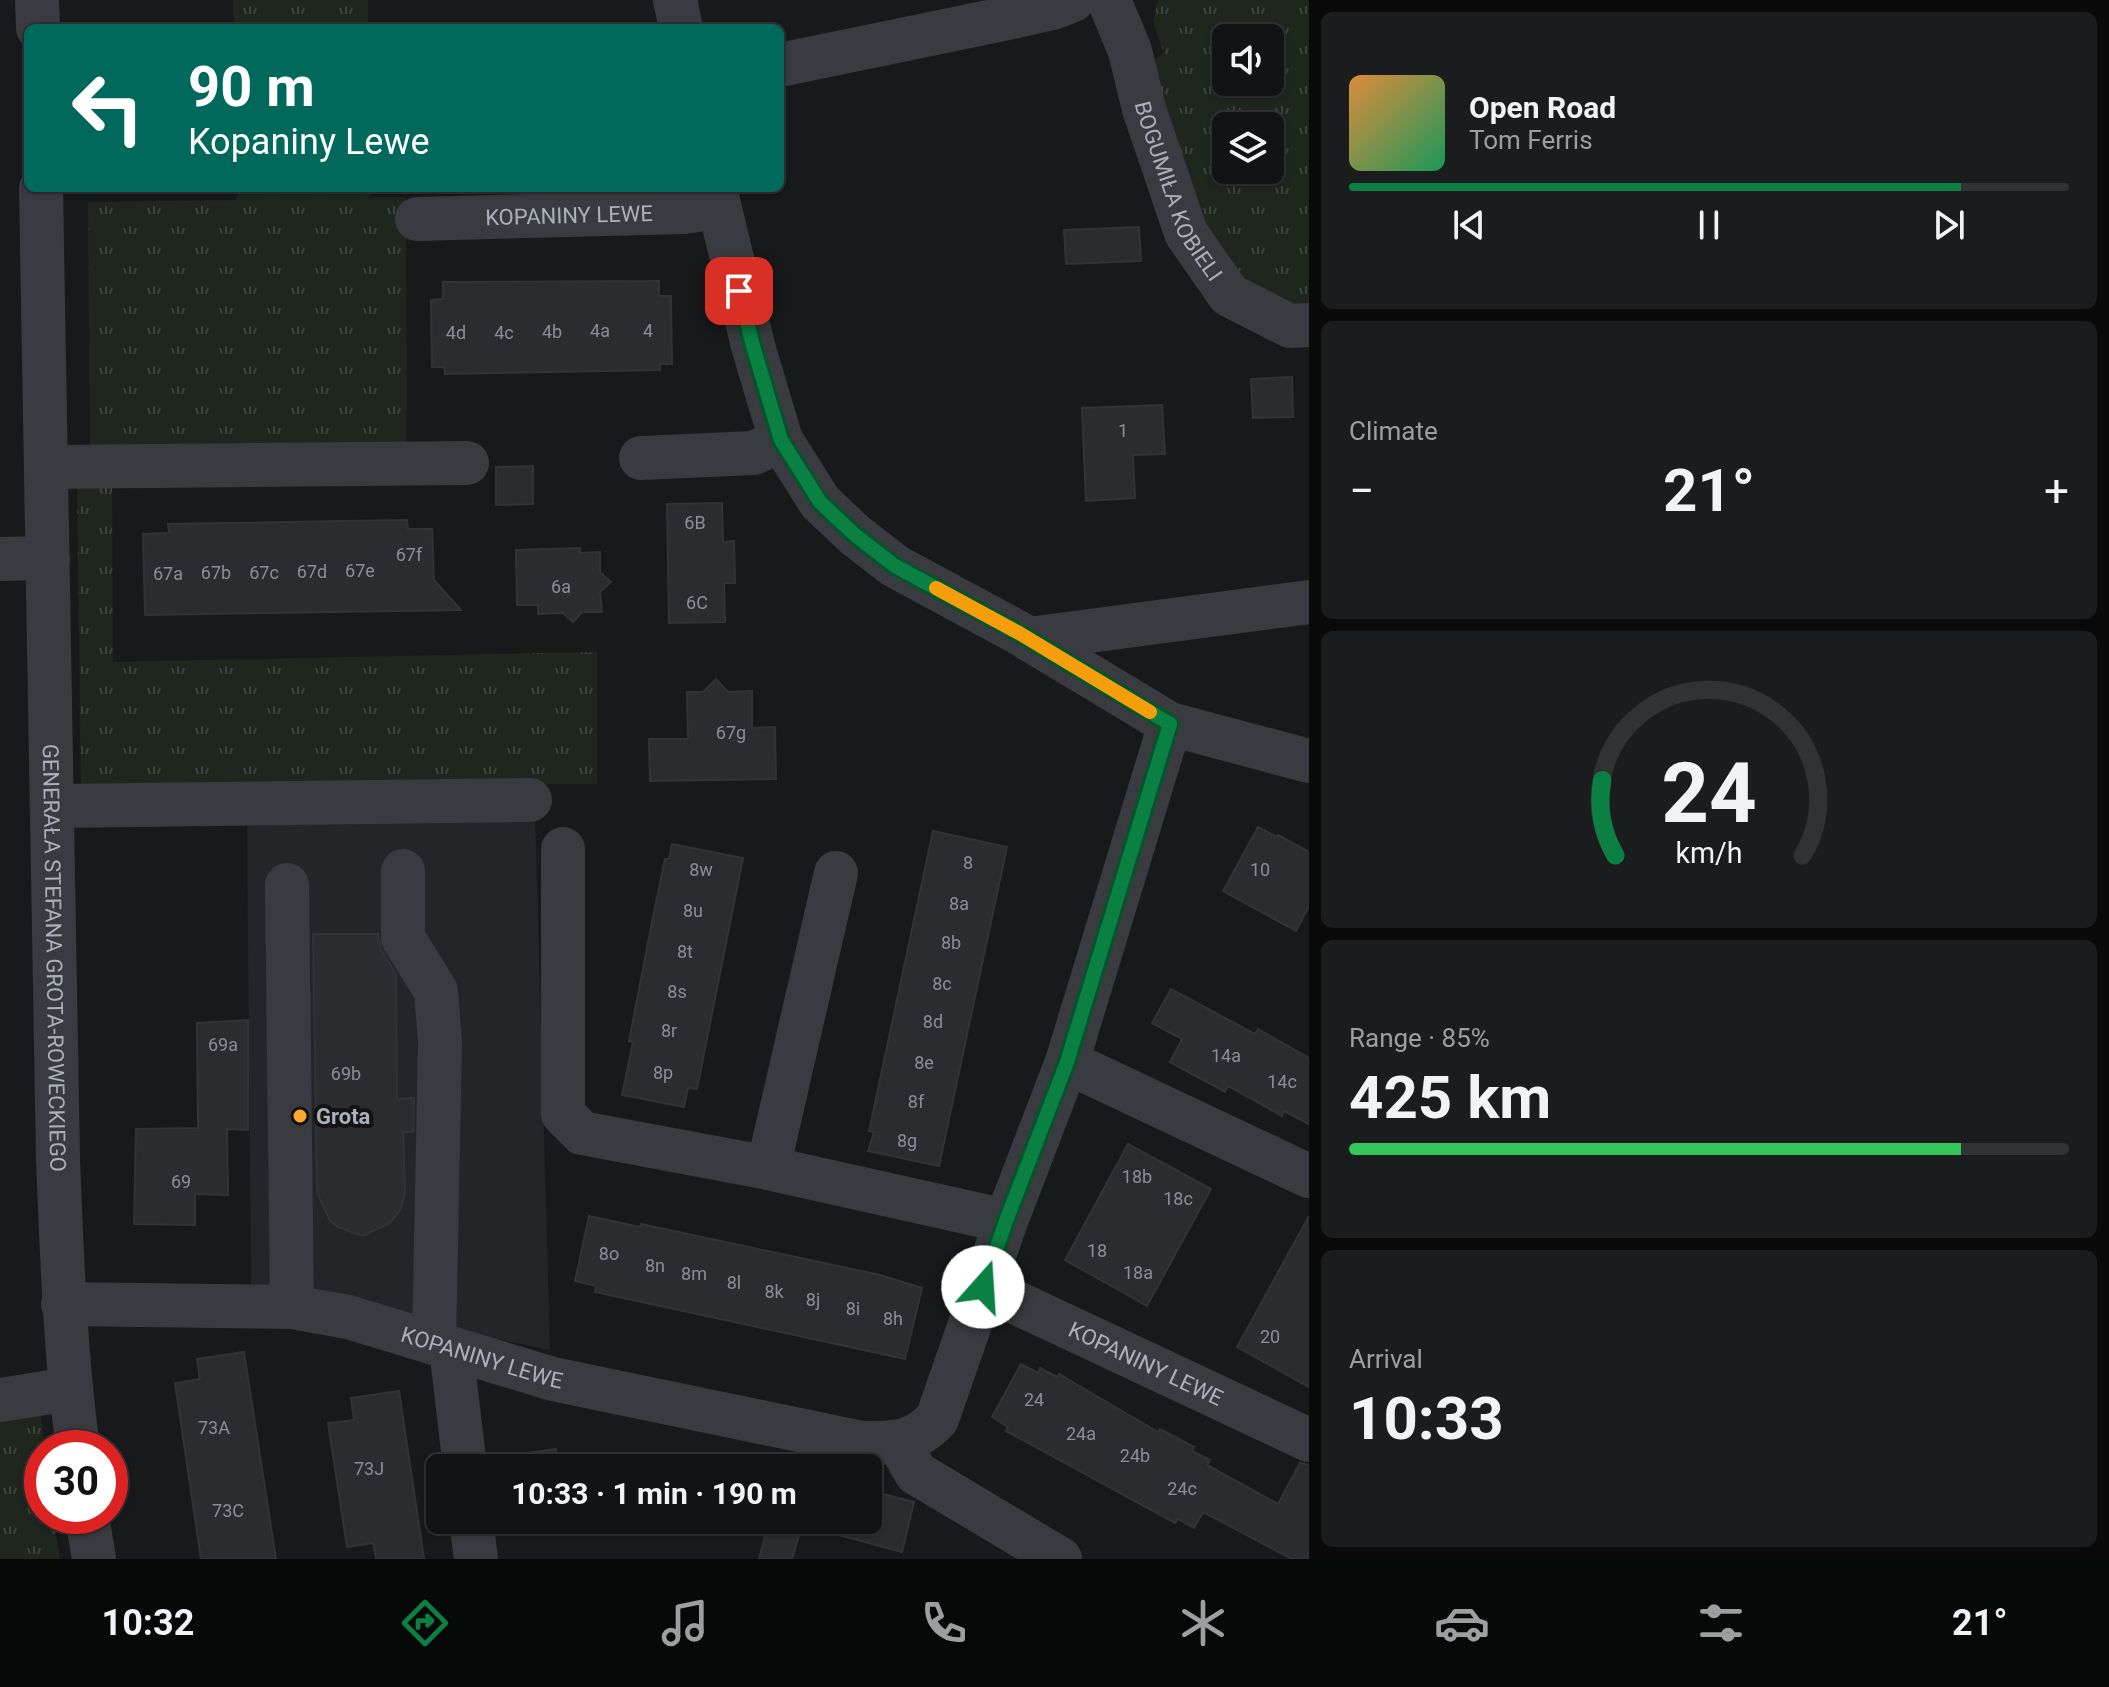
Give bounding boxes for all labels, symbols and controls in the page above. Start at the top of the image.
map controls [1212,24,1284,184]
button: sound [1212,24,1284,96]
text: 90 m [188,54,315,120]
icon: left [56,56,160,160]
text: Open Road [1469,90,1616,125]
street label: BOGUMIŁA KOBIELI [1130,99,1227,286]
button: layers [1212,112,1284,184]
text: Kopaniny Lewe [188,121,430,163]
text: Tom Ferris [1469,125,1593,155]
street label: KOPANINY LEWE [485,201,653,230]
icon: previous [1447,203,1491,247]
icon: pause [1687,203,1731,247]
icon: next [1927,203,1971,247]
pin [705,257,773,325]
icon: arrive [717,269,761,313]
house number: 4a [590,320,610,341]
house number: 4 [643,320,653,341]
house number: 4b [542,321,562,342]
house number: 4d [446,322,466,343]
house number: 4c [494,322,514,343]
text: Climate [1349,416,1438,446]
house number: 1 [1118,420,1128,441]
text: 21° [1663,455,1755,526]
text: − [1349,465,1374,517]
text: + [2044,465,2069,517]
house number: 6B [684,512,706,533]
house number: 67f [396,544,423,565]
house number: 67e [345,560,375,581]
house number: 67d [297,561,327,582]
house number: 67b [201,562,231,583]
house number: 67c [249,562,279,583]
house number: 67a [153,563,183,584]
house number: 6a [551,576,571,597]
house number: 6C [686,592,708,613]
house number: 67g [716,722,746,743]
street label: GENERAŁA STEFANA GROTA-ROWECKIEGO [38,744,70,1172]
text: 24 [1661,744,1757,841]
text: km/h [1675,836,1743,870]
house number: 8 [963,852,973,873]
house number: 8w [689,859,713,880]
house number: 10 [1250,859,1270,880]
house number: 8a [949,893,969,914]
house number: 8u [683,900,703,921]
house number: 8b [941,932,961,953]
house number: 8t [677,941,693,962]
house number: 8c [932,973,952,994]
house number: 8s [667,981,687,1002]
house number: 8d [923,1011,943,1032]
house number: 8r [661,1020,677,1041]
text: Range · 85% [1349,1023,1490,1053]
house number: 69a [208,1034,238,1055]
house number: 14a [1211,1045,1241,1066]
house number: 8e [914,1052,934,1073]
house number: 8p [653,1062,673,1083]
text: 425 km [1349,1062,1551,1133]
house number: 69b [331,1063,361,1084]
house number: 14c [1267,1071,1297,1092]
house number: 8f [908,1091,925,1112]
place label: Grota [316,1104,371,1129]
marker: Grota [291,1107,309,1125]
house number: 8g [897,1130,917,1151]
house number: 18b [1122,1166,1152,1187]
house number: 69 [171,1171,191,1192]
house number: 18c [1163,1188,1193,1209]
house number: 18 [1087,1240,1107,1261]
house number: 8o [599,1243,619,1264]
position arrow [941,1245,1025,1329]
house number: 8n [645,1255,665,1276]
house number: 18a [1123,1262,1153,1283]
house number: 8m [681,1263,707,1284]
house number: 8l [727,1272,741,1293]
house number: 8k [764,1281,784,1302]
house number: 8j [806,1289,820,1310]
house number: 8i [846,1298,860,1319]
house number: 8h [883,1308,903,1329]
street label: KOPANINY LEWE [1065,1317,1227,1411]
street label: KOPANINY LEWE [398,1322,565,1394]
house number: 20 [1260,1326,1280,1347]
text: Arrival [1349,1344,1423,1374]
text: 10:33 [1349,1383,1504,1454]
house number: 24 [1024,1389,1044,1410]
house number: 73A [198,1417,230,1438]
house number: 24a [1066,1423,1096,1444]
speed limit sign: 30 [24,1430,128,1534]
house number: 24b [1120,1445,1150,1466]
house number: 73J [354,1458,384,1479]
text: 10:33 · 1 min · 190 m [511,1476,797,1511]
house number: 24c [1167,1478,1197,1499]
house number: 73C [212,1500,244,1521]
icon: directions [397,1595,453,1651]
icon: music [657,1595,713,1651]
icon: phone [916,1595,972,1651]
icon: climate [1175,1595,1231,1651]
icon: car [1434,1595,1490,1651]
icon: filters [1693,1595,1749,1651]
text: 10:32 [102,1602,194,1644]
text: 21° [1952,1602,2007,1644]

